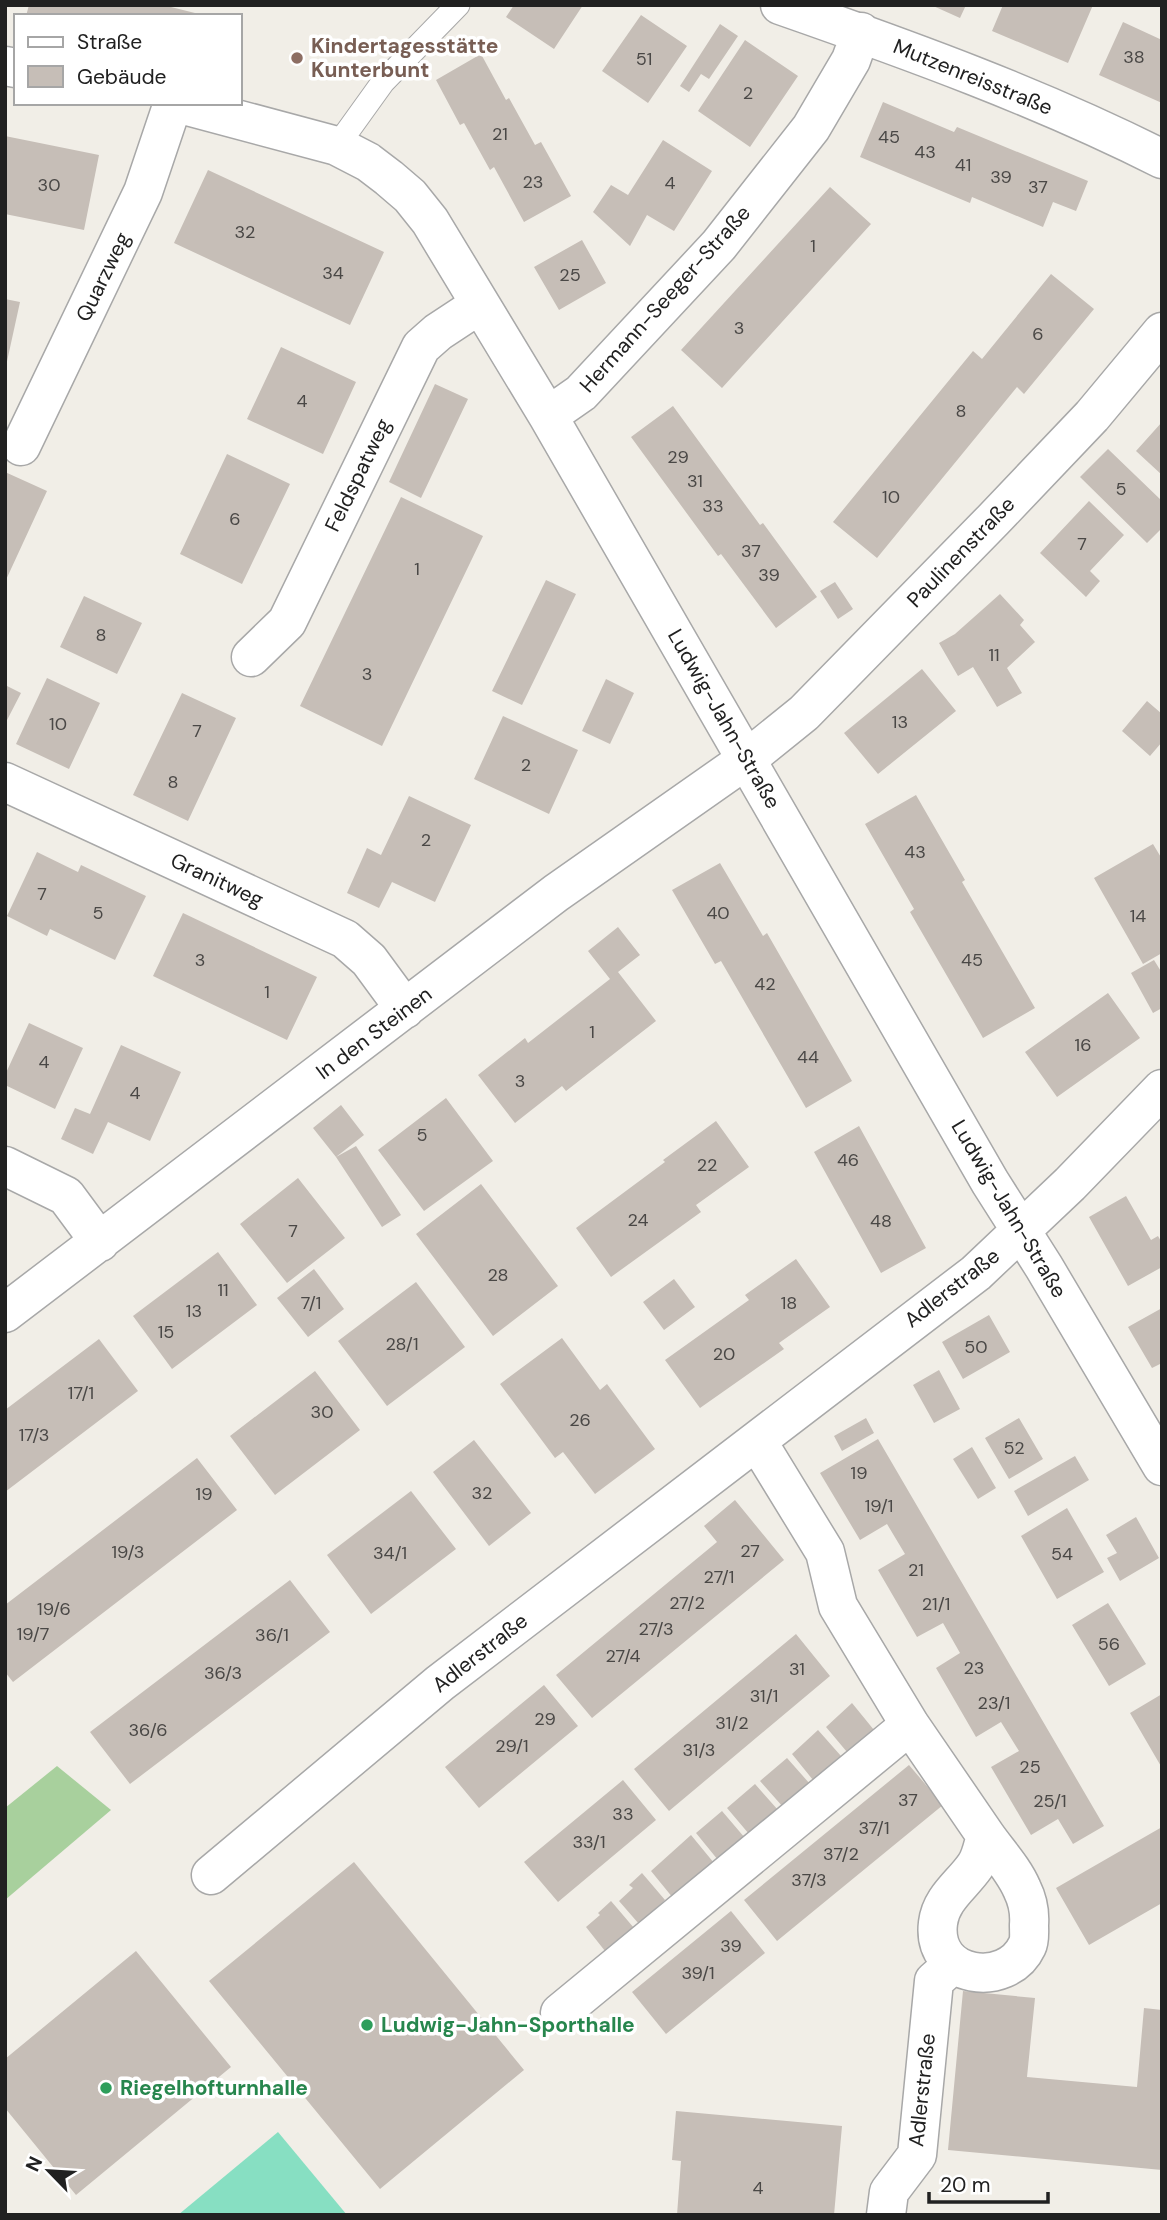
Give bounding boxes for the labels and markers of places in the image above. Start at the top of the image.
place label: Kindertagesstätte Kunterbunt [311,32,498,84]
marker: Kindertagesstätte Kunterbunt [289,50,305,66]
place label: Ludwig-Jahn-Sporthalle [381,2011,635,2039]
marker: Ludwig-Jahn-Sporthalle [359,2017,375,2033]
place label: Riegelhofturnhalle [120,2074,308,2102]
marker: Riegelhofturnhalle [98,2080,114,2096]

